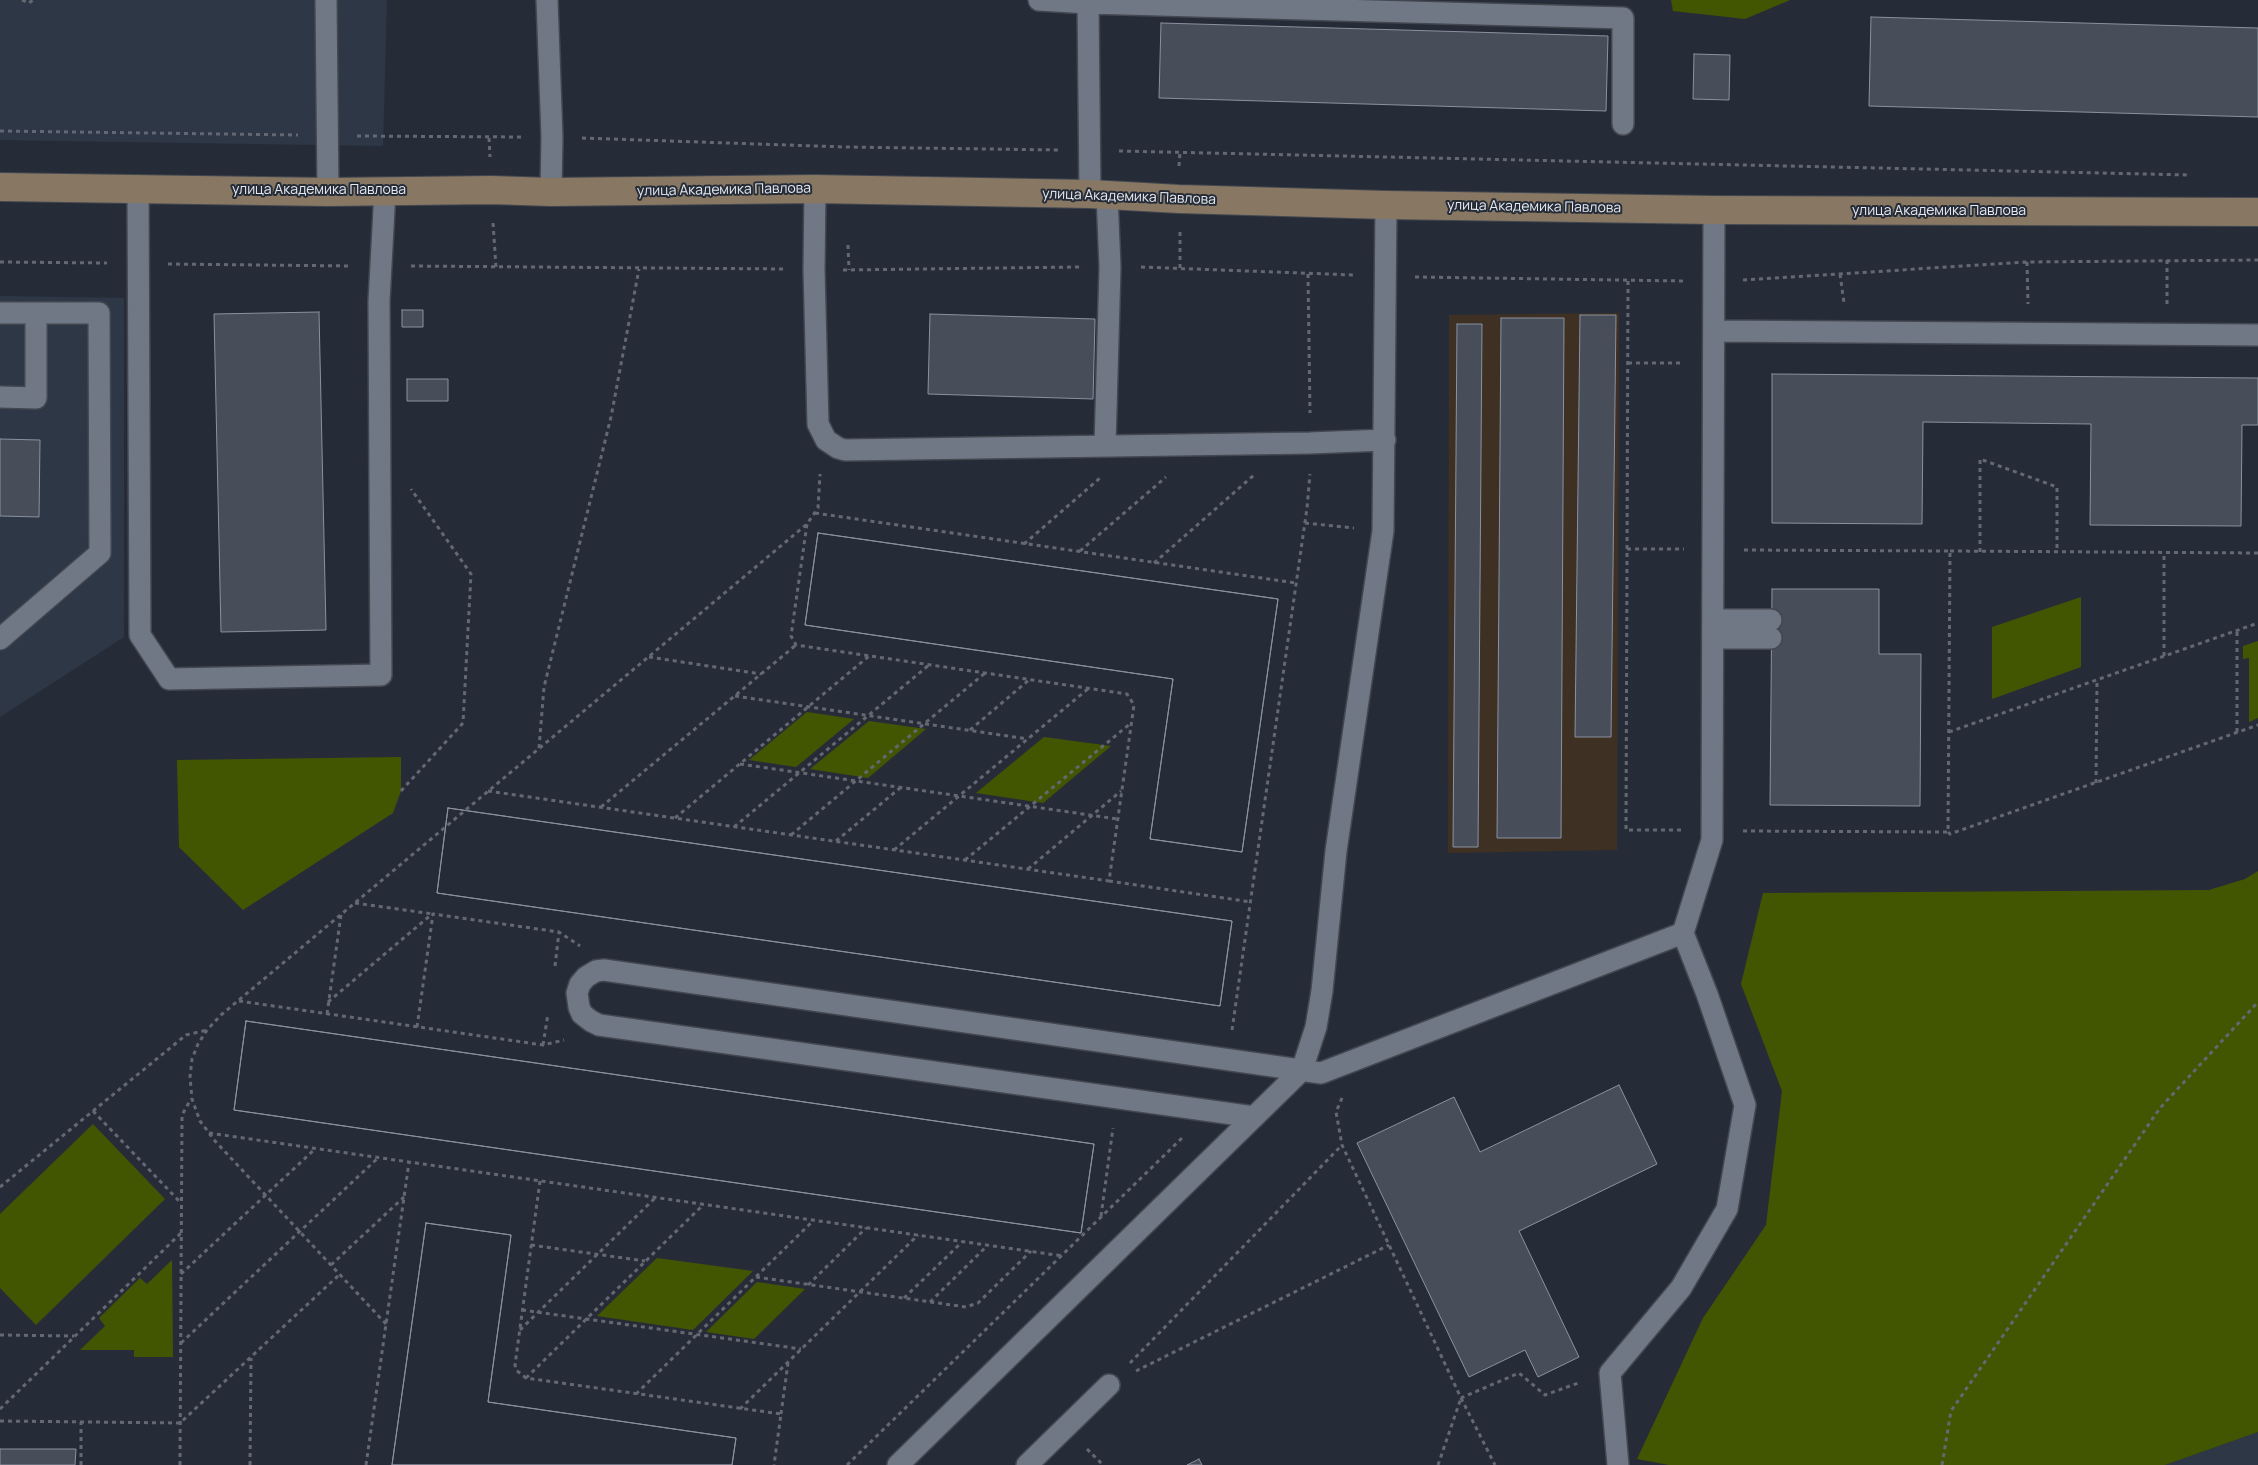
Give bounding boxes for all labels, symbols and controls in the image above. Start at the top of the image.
street label: улица Академика Павлова [637,180,811,200]
street label: улица Академика Павлова [232,182,406,198]
street label: улица Академика Павлова [1042,186,1216,208]
street label: улица Академика Павлова [1447,197,1621,217]
street label: улица Академика Павлова [1852,203,2026,219]

